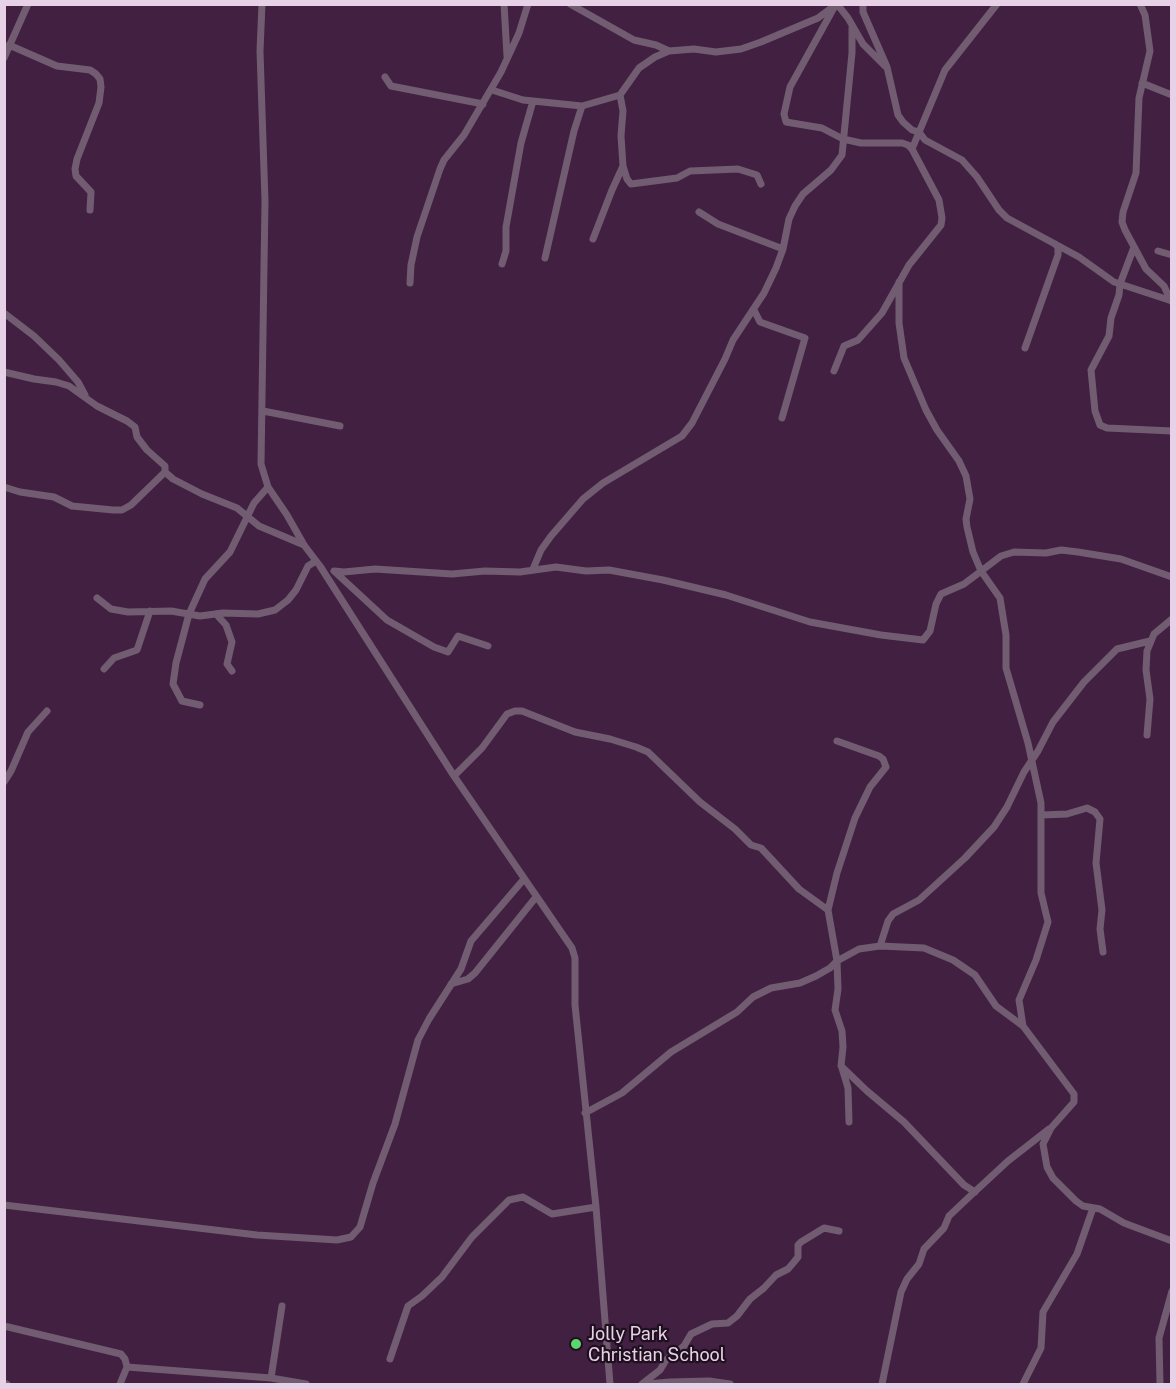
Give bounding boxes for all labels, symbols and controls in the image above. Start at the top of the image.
place label: Jolly Park Christian School [588,1323,725,1366]
marker: Jolly Park Christian School [569,1337,583,1351]

